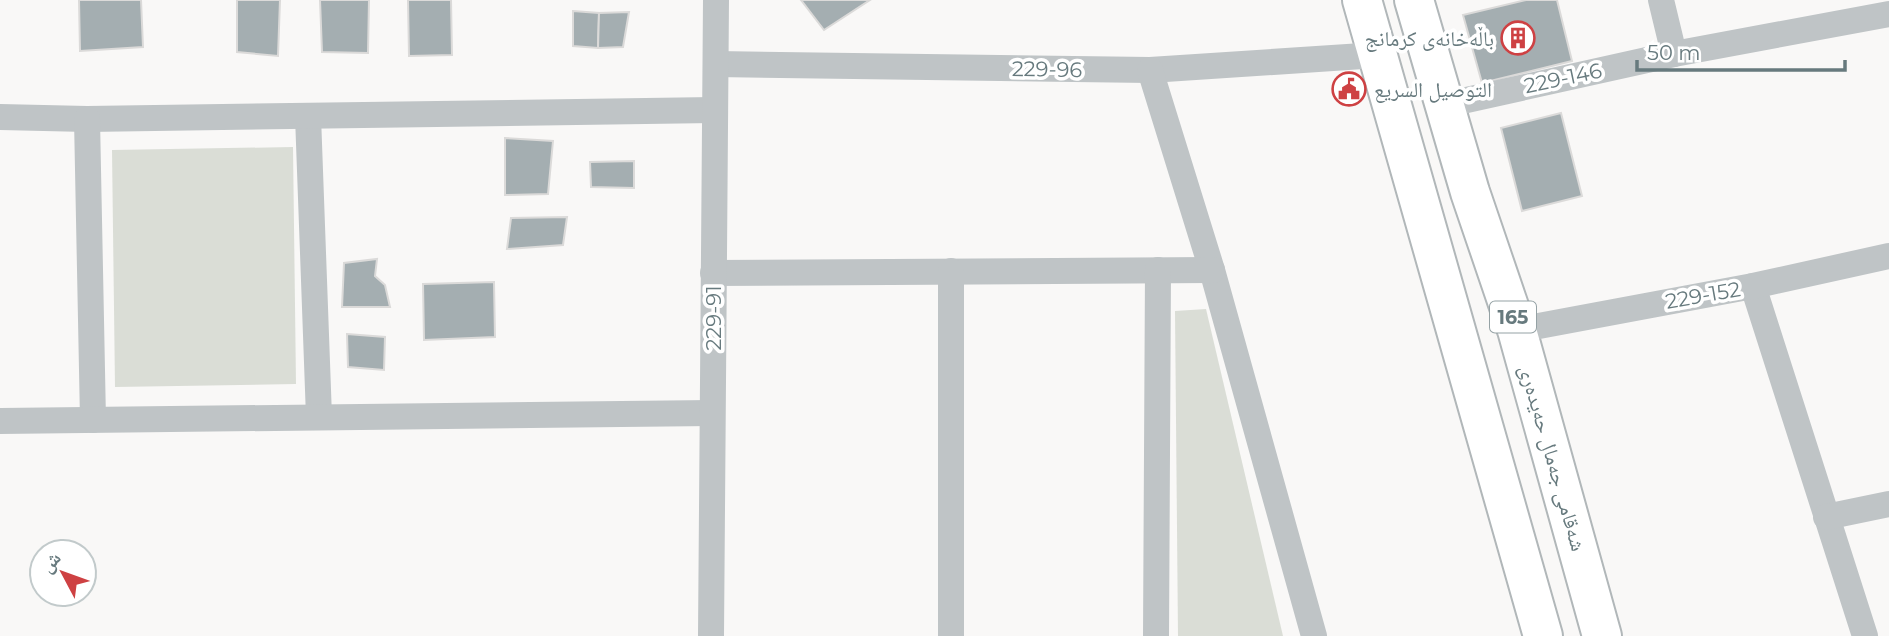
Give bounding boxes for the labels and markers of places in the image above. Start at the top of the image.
building icon: باڵەخانەی کرمانج [1499,19,1537,57]
place label: باڵەخانەی کرمانج [1365,26,1494,52]
public building icon: التوصيل السريع [1330,70,1368,108]
place label: التوصيل السريع [1374,77,1492,103]

